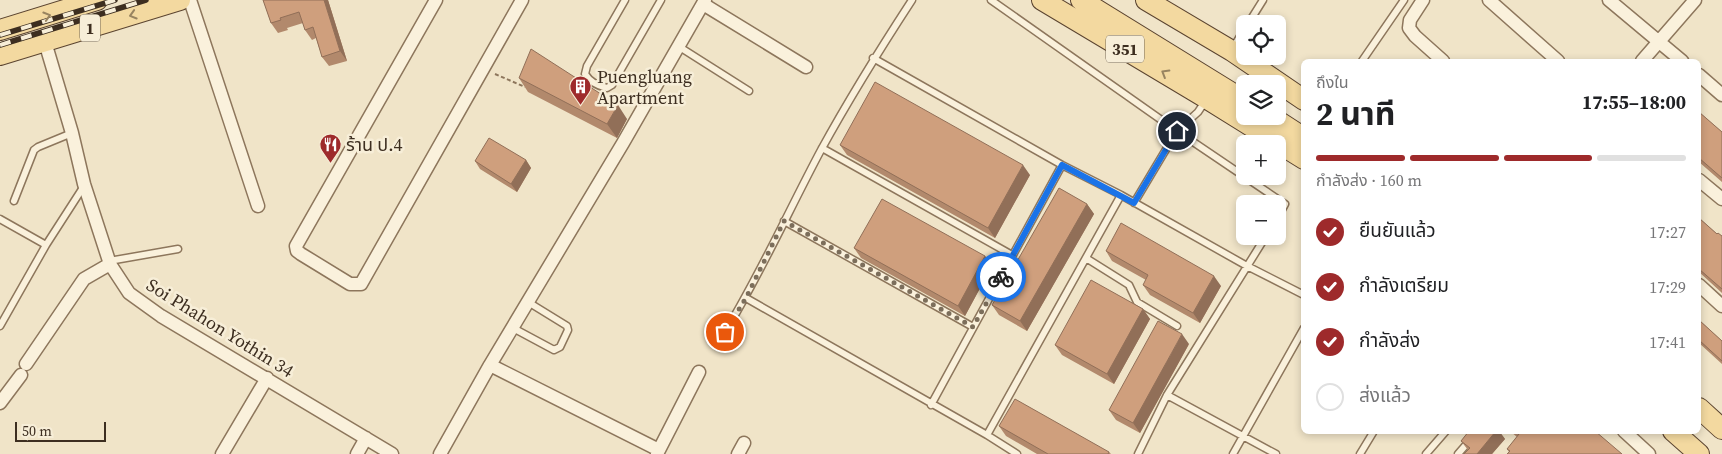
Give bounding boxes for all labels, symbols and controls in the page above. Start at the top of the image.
one-way arrow [130,9,138,19]
one-way arrow [42,12,50,22]
road number: 1 [80,14,100,42]
map controls [1236,15,1286,245]
button: locate [1236,15,1286,65]
road number: 351 [1106,36,1144,62]
place label: Puengluang Apartment [597,64,692,110]
one-way arrow [1162,70,1171,80]
text: ถึงใน [1316,71,1349,93]
building icon: Puengluang Apartment [569,75,593,106]
button: layers [1236,75,1286,125]
text: 17:55–18:00 [1582,89,1686,115]
text: 2 นาที [1316,92,1395,136]
pin [1156,110,1198,152]
icon: home [1163,117,1191,145]
place label: ร้าน ป.4 [346,132,403,157]
restaurant icon: ร้าน ป.4 [318,133,342,164]
button: + [1236,135,1286,185]
text: กำลังส่ง · 160 m [1316,169,1422,191]
button: − [1236,195,1286,245]
text: ยืนยันแล้ว [1359,217,1436,243]
icon: check [1316,218,1344,246]
text: 17:27 [1649,221,1686,243]
courier [976,252,1026,302]
icon: bike [987,263,1015,291]
street label: Soi Phahon Yothin 34 [142,272,299,383]
text: กำลังเตรียม [1359,272,1449,298]
icon: check [1316,273,1344,301]
text: 17:29 [1649,276,1686,298]
pin [704,311,746,353]
icon: bag [711,318,739,346]
text: กำลังส่ง [1359,327,1420,353]
icon: check [1316,328,1344,356]
text: 17:41 [1649,331,1686,353]
text: ส่งแล้ว [1359,382,1411,408]
scale bar [15,419,106,442]
text: 50 m [22,421,52,441]

